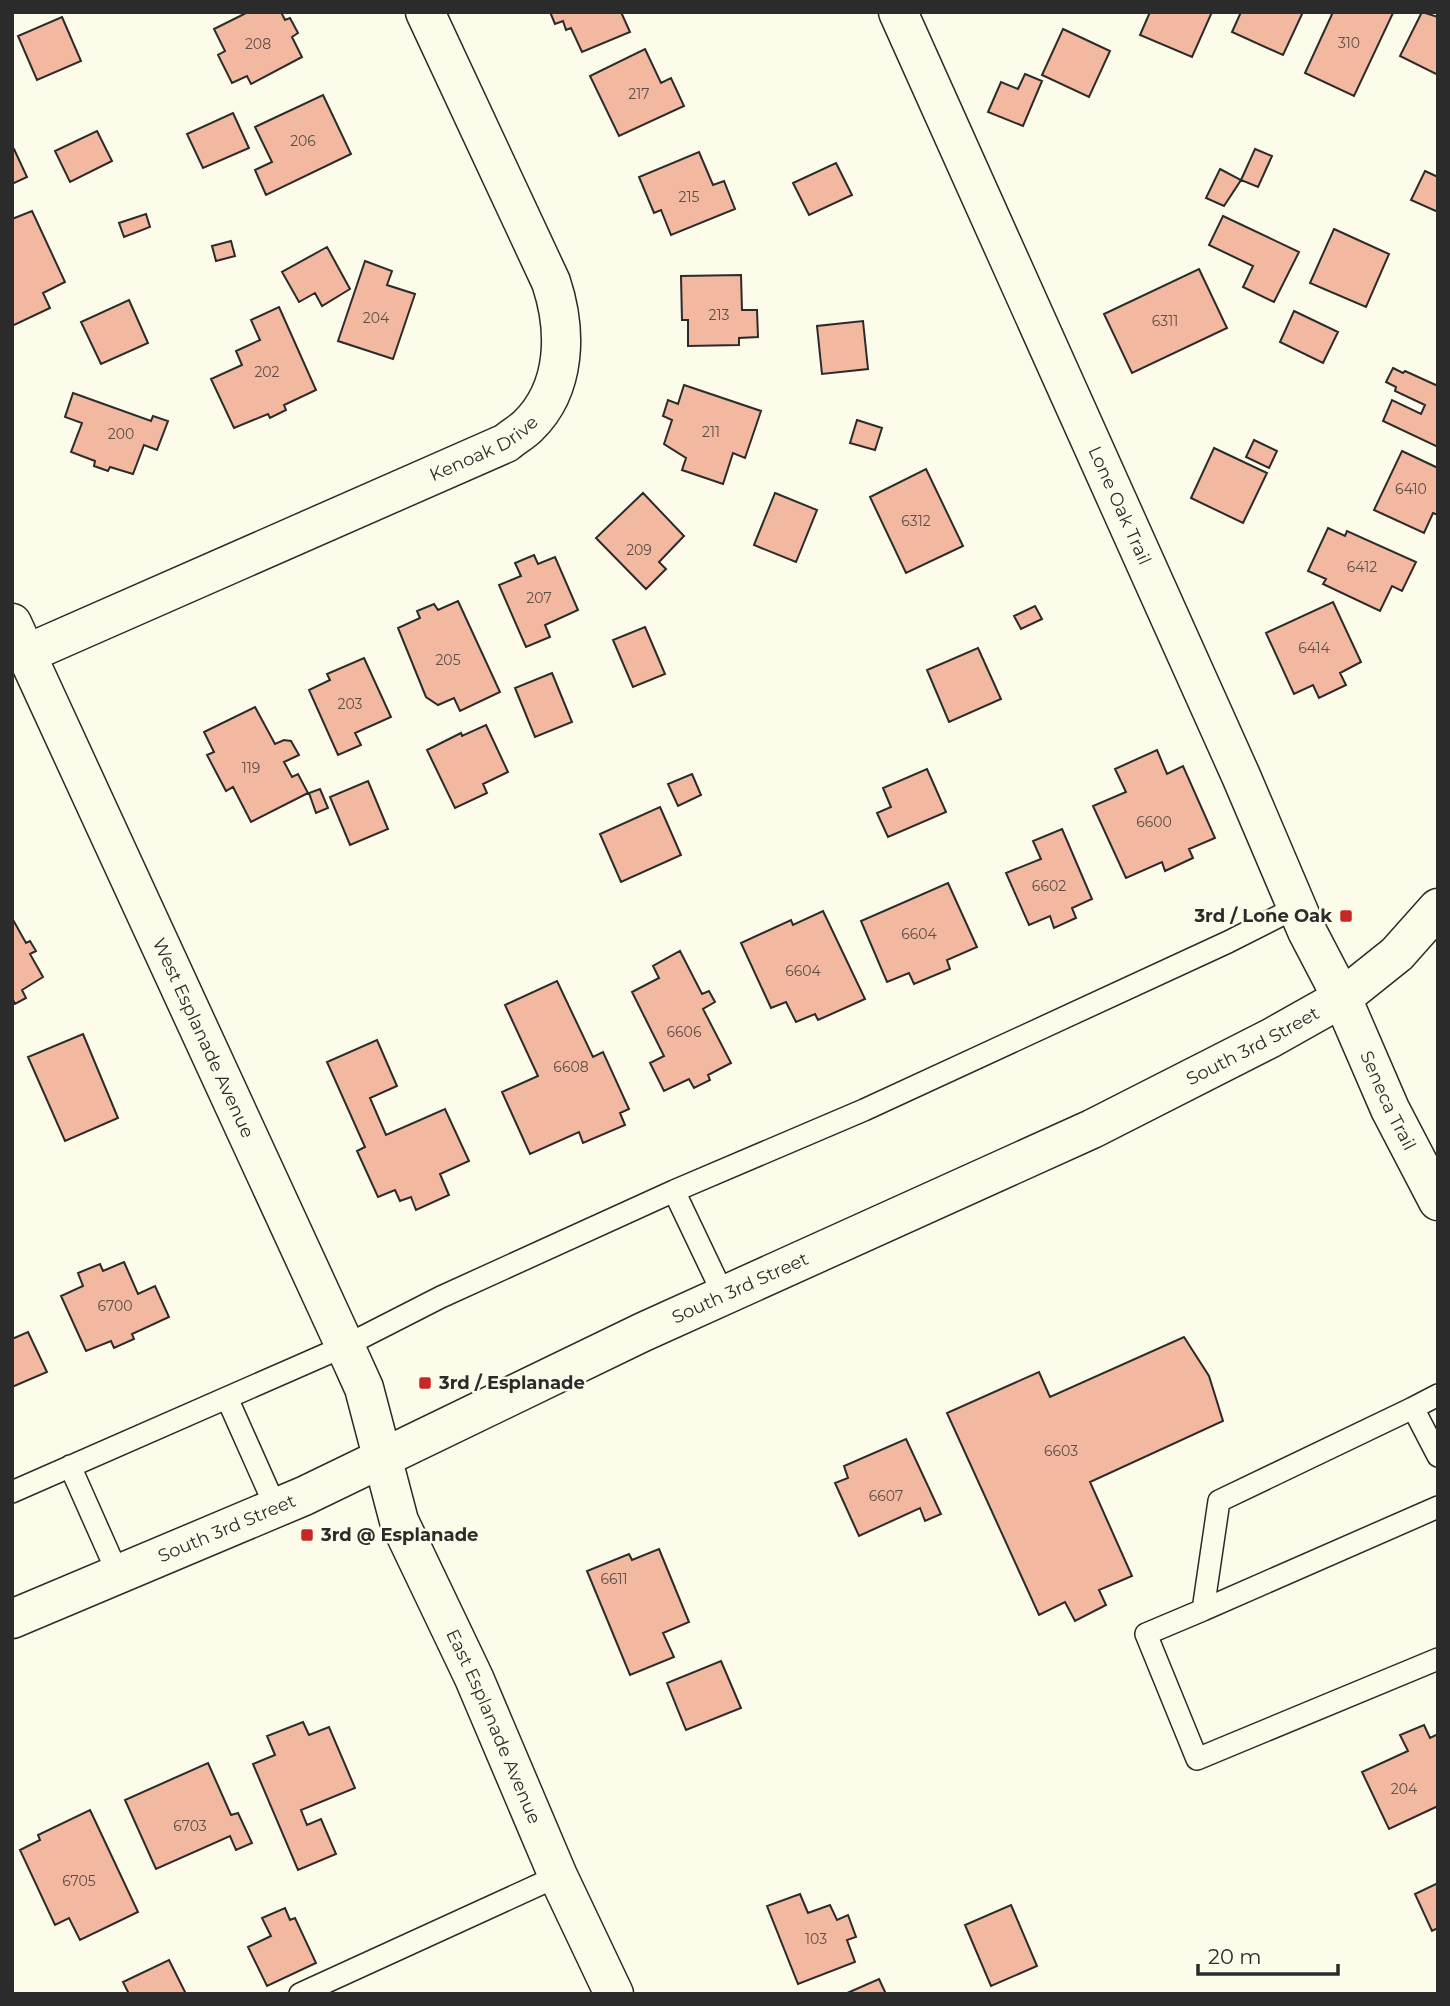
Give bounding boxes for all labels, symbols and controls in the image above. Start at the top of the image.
house number: 310 [1338,34,1360,52]
house number: 208 [245,35,271,53]
house number: 217 [628,85,650,103]
house number: 206 [290,132,316,150]
house number: 215 [679,188,700,206]
house number: 213 [709,306,730,324]
house number: 204 [363,309,390,327]
house number: 6311 [1152,312,1178,330]
house number: 202 [254,363,280,381]
street label: Kenoak Drive [426,411,543,486]
house number: 211 [702,423,720,441]
house number: 200 [108,425,134,443]
street label: Lone Oak Trail [1083,443,1156,568]
house number: 6410 [1395,480,1427,498]
house number: 6312 [901,512,931,530]
house number: 209 [626,541,652,559]
house number: 6412 [1347,558,1377,576]
house number: 207 [526,589,552,607]
house number: 6414 [1298,639,1331,657]
house number: 205 [435,651,461,669]
house number: 203 [338,695,363,713]
house number: 119 [242,759,260,777]
house number: 6600 [1136,813,1172,831]
house number: 6602 [1032,877,1066,895]
place label: 3rd / Lone Oak [1193,905,1332,927]
marker: 3rd / Lone Oak [1338,908,1354,924]
house number: 6604 [901,925,938,943]
street label: West Esplanade Avenue [148,935,259,1142]
house number: 6604 [785,962,822,980]
street label: South 3rd Street [1183,1002,1323,1090]
house number: 6606 [667,1023,702,1041]
street label: Seneca Trail [1355,1048,1421,1154]
house number: 6608 [553,1058,589,1076]
street label: South 3rd Street [668,1248,812,1328]
house number: 6700 [98,1297,132,1315]
place label: 3rd / Esplanade [438,1372,585,1394]
marker: 3rd / Esplanade [417,1375,433,1391]
house number: 6603 [1044,1442,1078,1460]
house number: 6607 [869,1487,903,1505]
street label: South 3rd Street [155,1490,299,1567]
place label: 3rd @ Esplanade [320,1524,478,1546]
marker: 3rd @ Esplanade [299,1527,315,1543]
house number: 6611 [600,1570,628,1588]
street label: East Esplanade Avenue [441,1626,546,1827]
house number: 204 [1391,1780,1418,1798]
house number: 6703 [173,1817,207,1835]
house number: 6705 [62,1872,96,1890]
house number: 103 [805,1930,827,1948]
scale bar [1198,1932,1338,1976]
text: 20 m [1208,1944,1262,1969]

